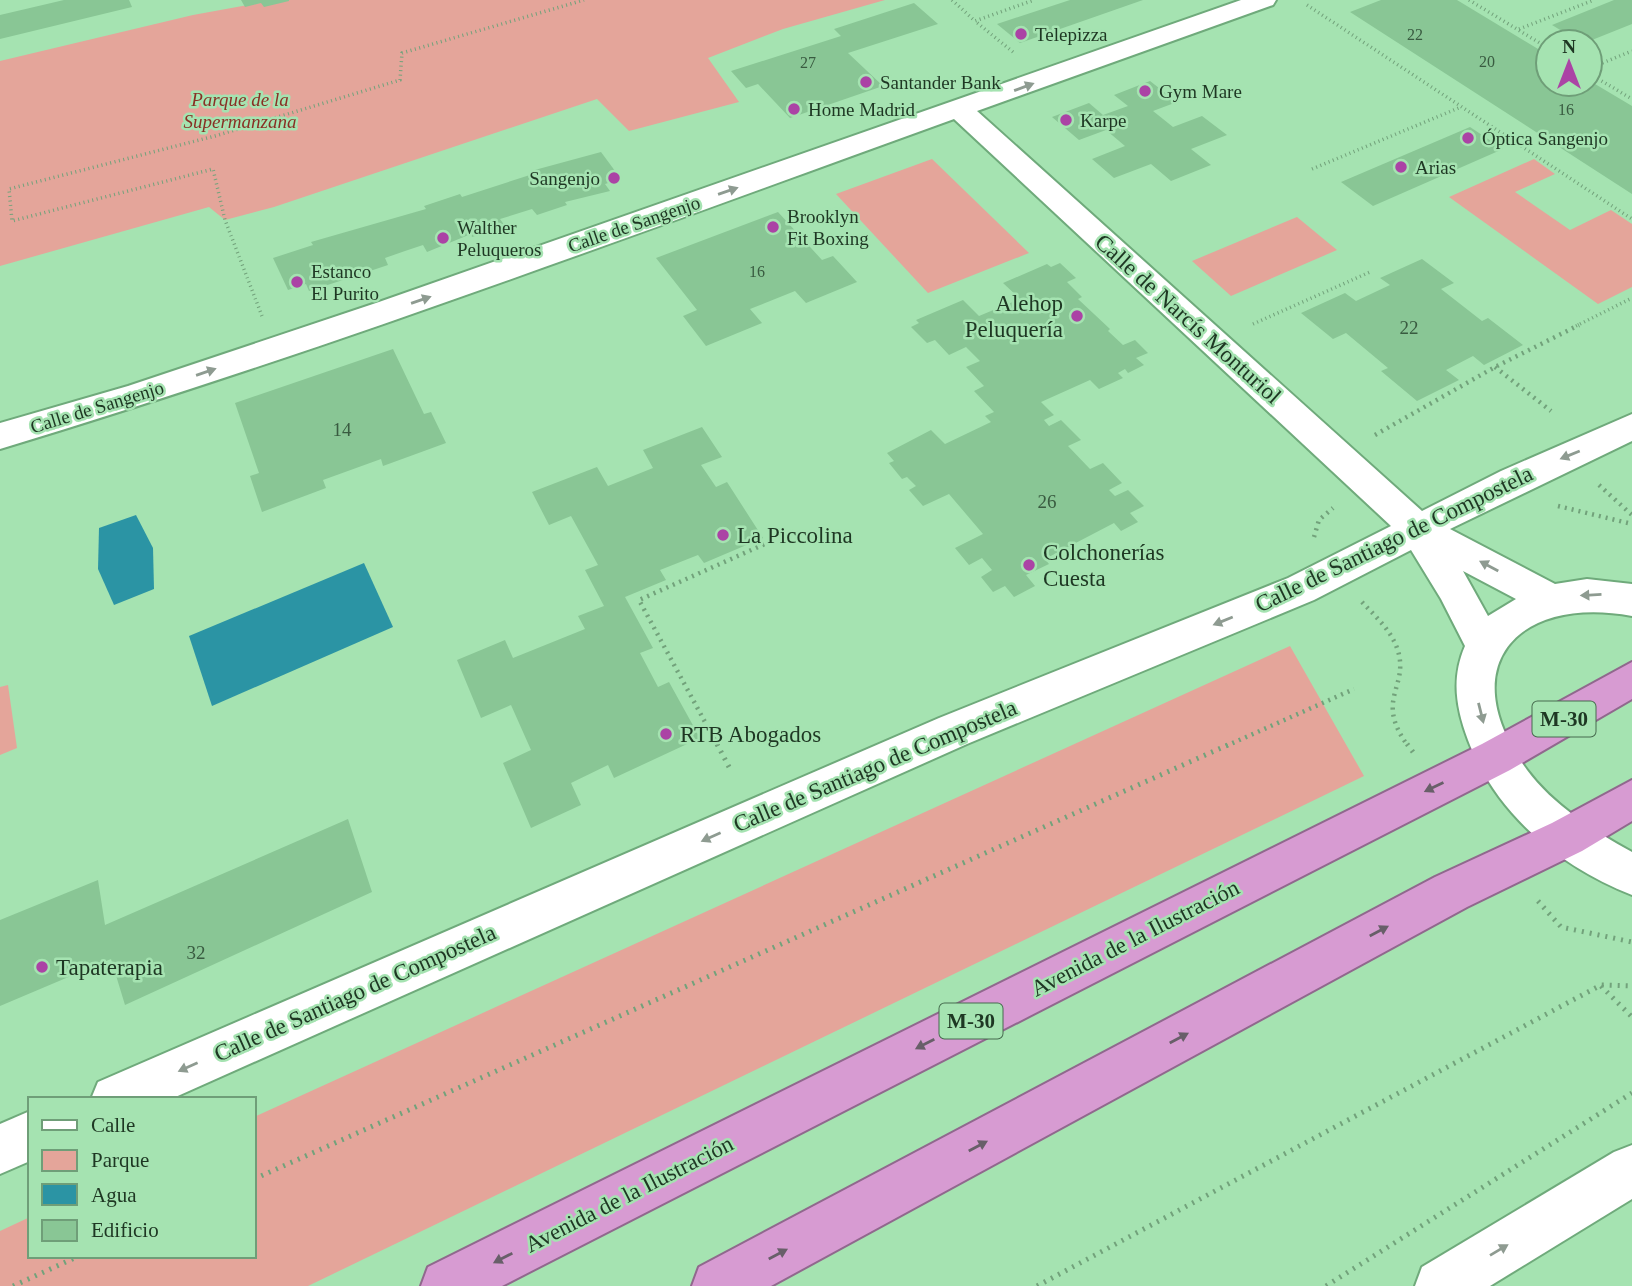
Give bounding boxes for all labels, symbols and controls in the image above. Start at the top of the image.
place label: Telepizza [1035,24,1108,45]
marker: Telepizza [1013,26,1029,42]
house number: 22 [1407,26,1423,43]
north arrow [1534,28,1604,98]
text: N [1562,36,1576,57]
house number: 20 [1479,53,1495,70]
house number: 27 [800,54,816,71]
place label: Santander Bank [880,72,1001,93]
marker: Santander Bank [858,74,874,90]
one-way arrow [1013,81,1034,92]
place label: Gym Mare [1159,81,1242,102]
marker: Gym Mare [1137,83,1153,99]
park label: Parque de la Supermanzana [184,89,296,132]
place label: Home Madrid [808,99,916,120]
marker: Home Madrid [786,101,802,117]
house number: 16 [1558,101,1574,118]
place label: Karpe [1080,110,1126,131]
marker: Karpe [1058,112,1074,128]
place label: Óptica Sangenjo [1482,128,1608,149]
marker: Óptica Sangenjo [1460,130,1476,146]
place label: Arias [1415,157,1456,178]
marker: Arias [1393,159,1409,175]
place label: Sangenjo [529,168,600,189]
marker: Sangenjo [606,170,622,186]
one-way arrow [718,185,739,196]
street label: Calle de Sangenjo [565,192,703,256]
place label: Brooklyn Fit Boxing [787,206,869,249]
place label: Walther Peluqueros [457,217,541,260]
marker: Brooklyn Fit Boxing [765,219,781,235]
street label: Calle de Narcís Monturiol [1090,229,1286,409]
marker: Walther Peluqueros [435,230,451,246]
place label: Estanco El Purito [311,261,379,304]
house number: 16 [749,263,765,280]
marker: Estanco El Purito [289,274,305,290]
place label: Alehop Peluquería [965,291,1063,342]
one-way arrow [411,294,432,305]
marker: Alehop Peluquería [1069,308,1085,324]
house number: 22 [1400,317,1419,338]
one-way arrow [195,367,216,377]
street label: Calle de Sangenjo [28,377,166,437]
house number: 14 [333,419,352,440]
one-way arrow [1559,450,1580,461]
street label: Calle de Santiago de Compostela [1251,461,1537,617]
house number: 26 [1038,491,1057,512]
place label: La Piccolina [737,523,853,548]
marker: La Piccolina [715,527,731,543]
place label: Colchonerías Cuesta [1043,540,1164,591]
marker: Colchonerías Cuesta [1021,557,1037,573]
one-way arrow [1479,561,1499,572]
one-way arrow [1580,590,1602,601]
one-way arrow [1212,616,1233,627]
street label: Calle de Santiago de Compostela [730,695,1020,837]
one-way arrow [1475,702,1486,724]
road number: M-30 [1532,702,1596,736]
place label: RTB Abogados [680,722,821,747]
marker: RTB Abogados [658,726,674,742]
one-way arrow [1424,782,1444,793]
one-way arrow [700,832,721,843]
street label: Avenida de la Ilustración [1027,874,1244,1001]
street label: Calle de Santiago de Compostela [210,919,500,1067]
one-way arrow [1369,925,1389,937]
house number: 32 [187,942,206,963]
place label: Tapaterapia [56,955,163,980]
marker: Tapaterapia [34,959,50,975]
road number: M-30 [940,1004,1002,1038]
one-way arrow [1169,1033,1189,1044]
one-way arrow [915,1039,935,1050]
one-way arrow [177,1061,198,1072]
legend [28,1097,256,1258]
text: Calle [91,1113,135,1137]
street label: Avenida de la Ilustración [521,1130,738,1257]
one-way arrow [969,1140,988,1152]
text: Parque [91,1148,149,1172]
text: Agua [91,1183,137,1207]
text: Edificio [91,1218,159,1242]
one-way arrow [1489,1244,1508,1256]
one-way arrow [768,1248,788,1260]
one-way arrow [493,1252,513,1263]

